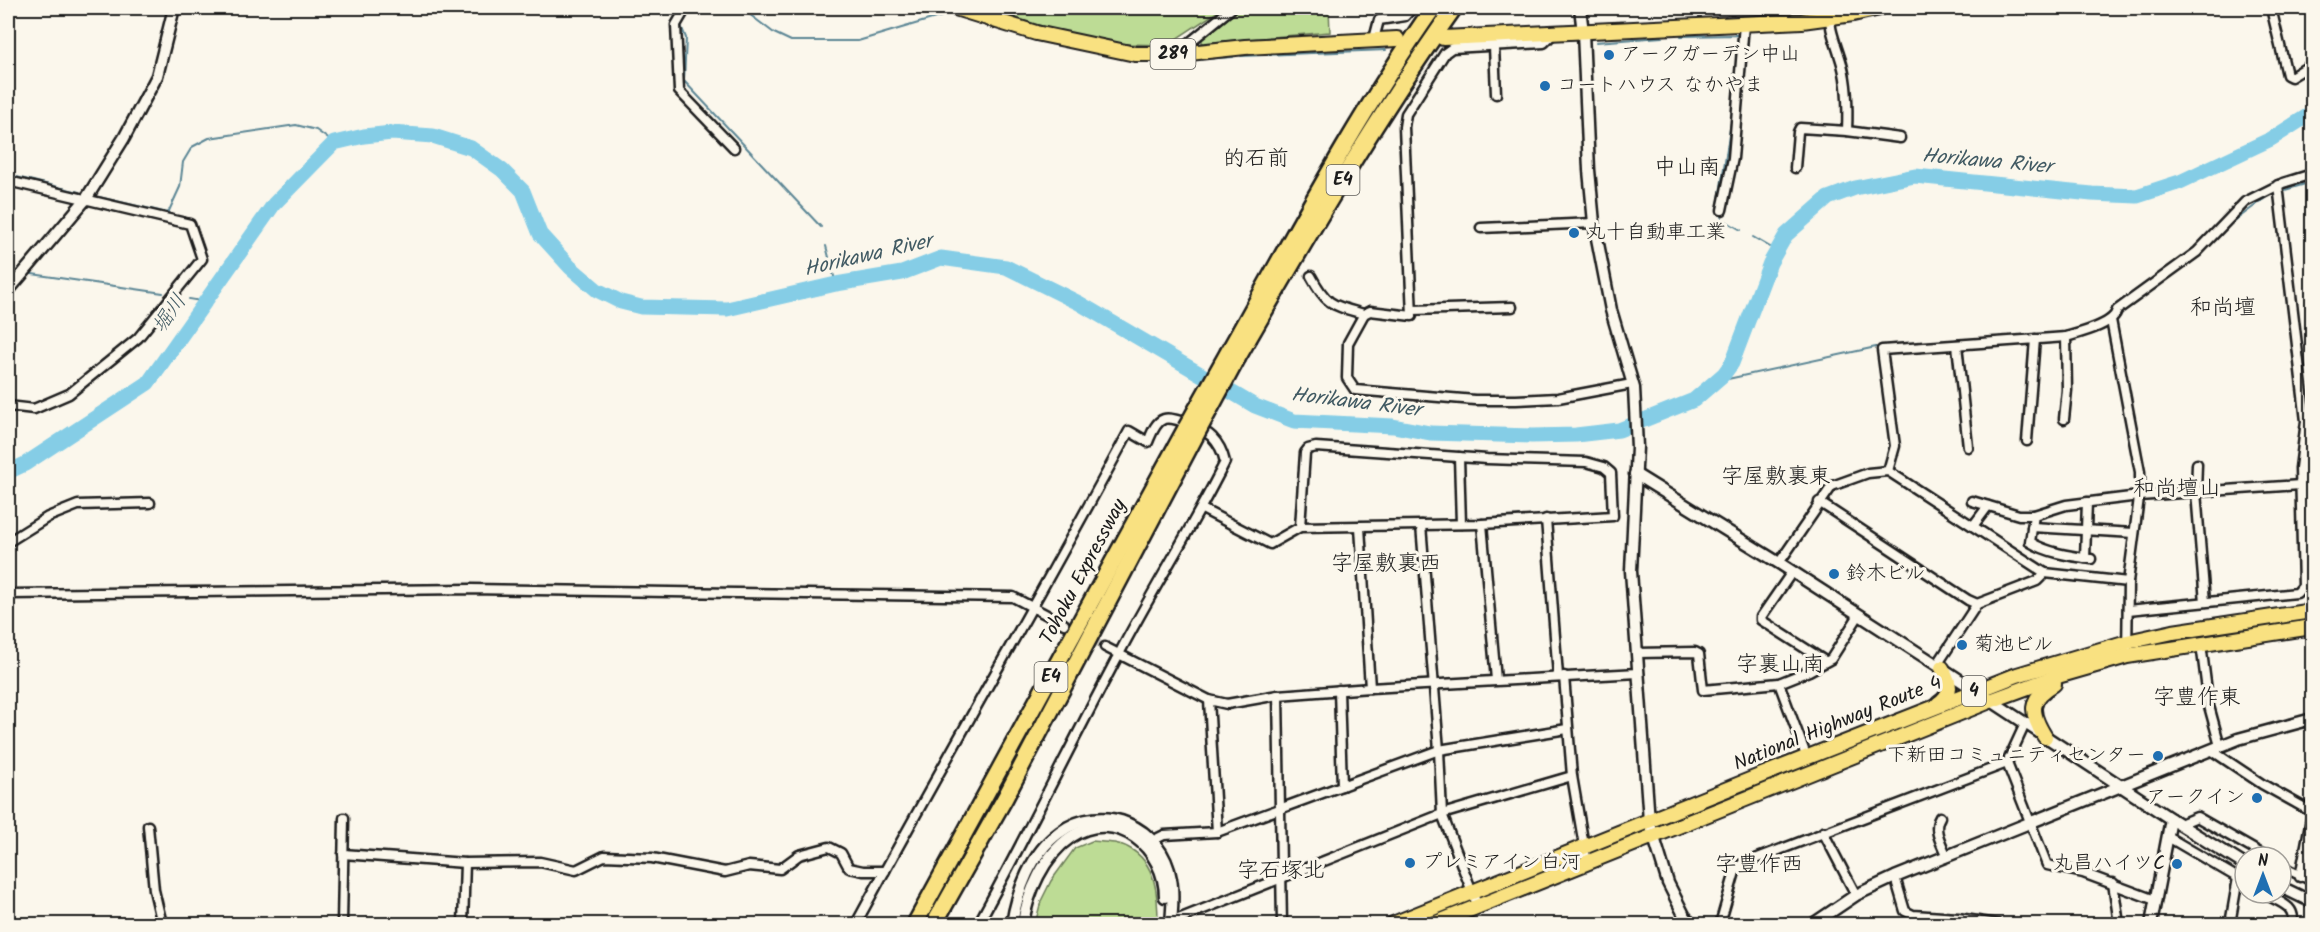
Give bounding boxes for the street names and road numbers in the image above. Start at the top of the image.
road number: 289 [1150,39,1196,69]
road number: E4 [1326,165,1360,195]
street label: Tohoku Expressway [1032,493,1136,651]
road number: E4 [1034,662,1068,692]
street label: National Highway Route 4 [1729,668,1947,780]
road number: 4 [1962,676,1986,706]

